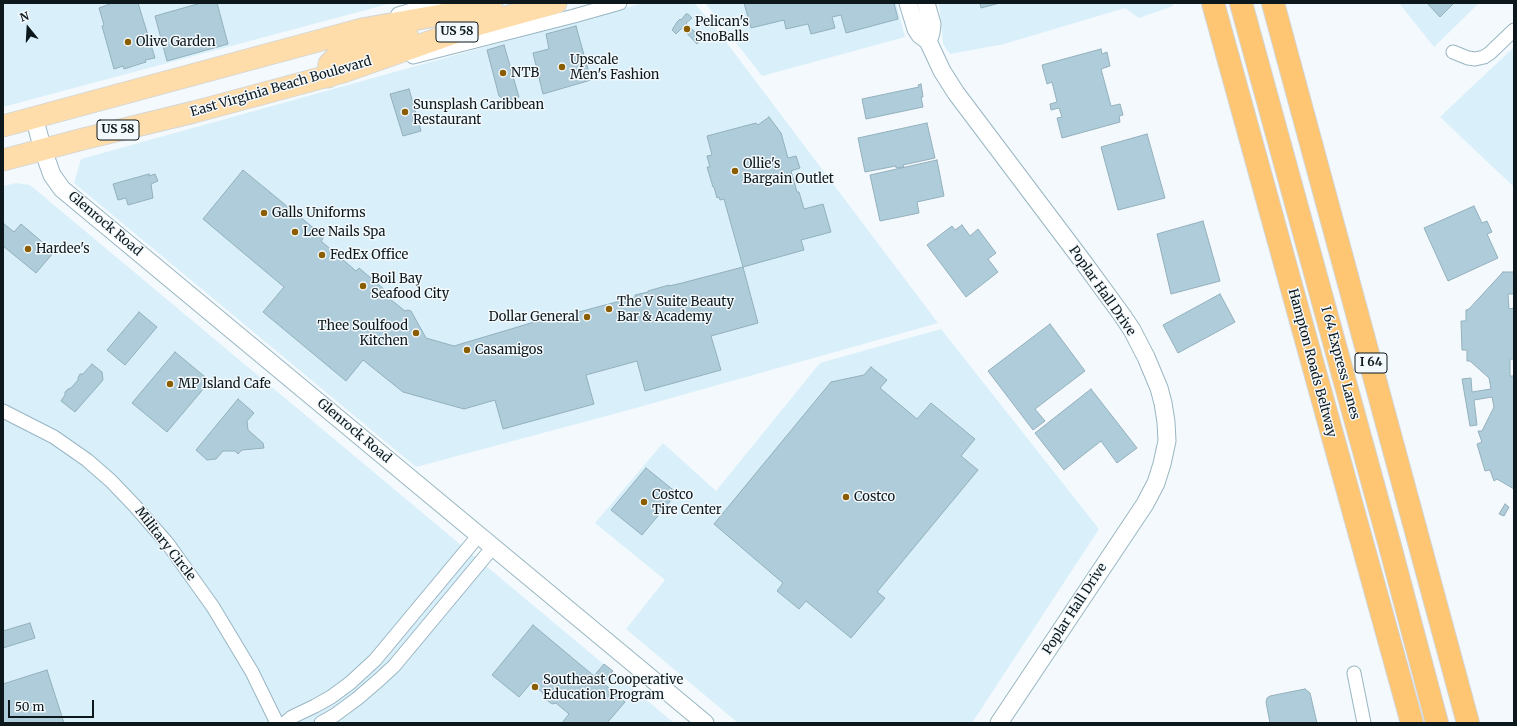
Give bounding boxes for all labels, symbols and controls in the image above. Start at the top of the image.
north arrow [8,8,48,48]
text: N [18,9,31,25]
place label: Pelican's SnoBalls [695,14,749,45]
road number: US 58 [436,22,478,42]
marker: Pelican's SnoBalls [682,24,692,34]
place label: Olive Garden [136,34,216,50]
marker: Olive Garden [123,37,133,47]
place label: Upscale Men's Fashion [570,52,659,83]
street label: East Virginia Beach Boulevard [189,54,373,120]
marker: Upscale Men's Fashion [557,62,567,72]
place label: NTB [511,65,539,81]
marker: NTB [498,68,508,78]
place label: Sunsplash Caribbean Restaurant [413,97,544,128]
marker: Sunsplash Caribbean Restaurant [400,107,410,117]
road number: US 58 [97,120,139,140]
place label: Ollie's Bargain Outlet [743,156,834,187]
marker: Ollie's Bargain Outlet [730,166,740,176]
street label: Glenrock Road [65,189,145,259]
place label: Galls Uniforms [272,205,366,221]
marker: Galls Uniforms [259,208,269,218]
place label: Lee Nails Spa [303,224,385,240]
marker: Lee Nails Spa [290,227,300,237]
place label: Hardee's [36,241,90,257]
street label: Poplar Hall Drive [1065,243,1139,339]
marker: Hardee's [23,244,33,254]
place label: FedEx Office [330,247,408,263]
marker: FedEx Office [317,250,327,260]
place label: Boil Bay Seafood City [371,271,449,302]
marker: Boil Bay Seafood City [358,281,368,291]
street label: Hampton Roads Beltway [1285,287,1339,439]
place label: The V Suite Beauty Bar & Academy [617,294,734,325]
marker: The V Suite Beauty Bar & Academy [604,304,614,314]
street label: I 64 Express Lanes [1317,305,1363,421]
place label: Dollar General [489,309,579,325]
marker: Dollar General [582,312,592,322]
place label: Thee Soulfood Kitchen [317,318,408,349]
marker: Thee Soulfood Kitchen [411,328,421,338]
place label: Casamigos [475,342,543,358]
marker: Casamigos [462,345,472,355]
road number: I 64 [1355,353,1387,373]
place label: MP Island Cafe [178,376,271,392]
marker: MP Island Cafe [165,379,175,389]
street label: Glenrock Road [314,396,394,466]
place label: Costco Tire Center [652,487,722,518]
place label: Costco [854,489,895,505]
marker: Costco [841,492,851,502]
marker: Costco Tire Center [639,497,649,507]
street label: Military Circle [131,504,199,584]
street label: Poplar Hall Drive [1040,560,1110,658]
place label: Southeast Cooperative Education Program [543,672,683,703]
marker: Southeast Cooperative Education Program [530,682,540,692]
scale bar [10,692,96,718]
text: 50 m [15,699,44,714]

